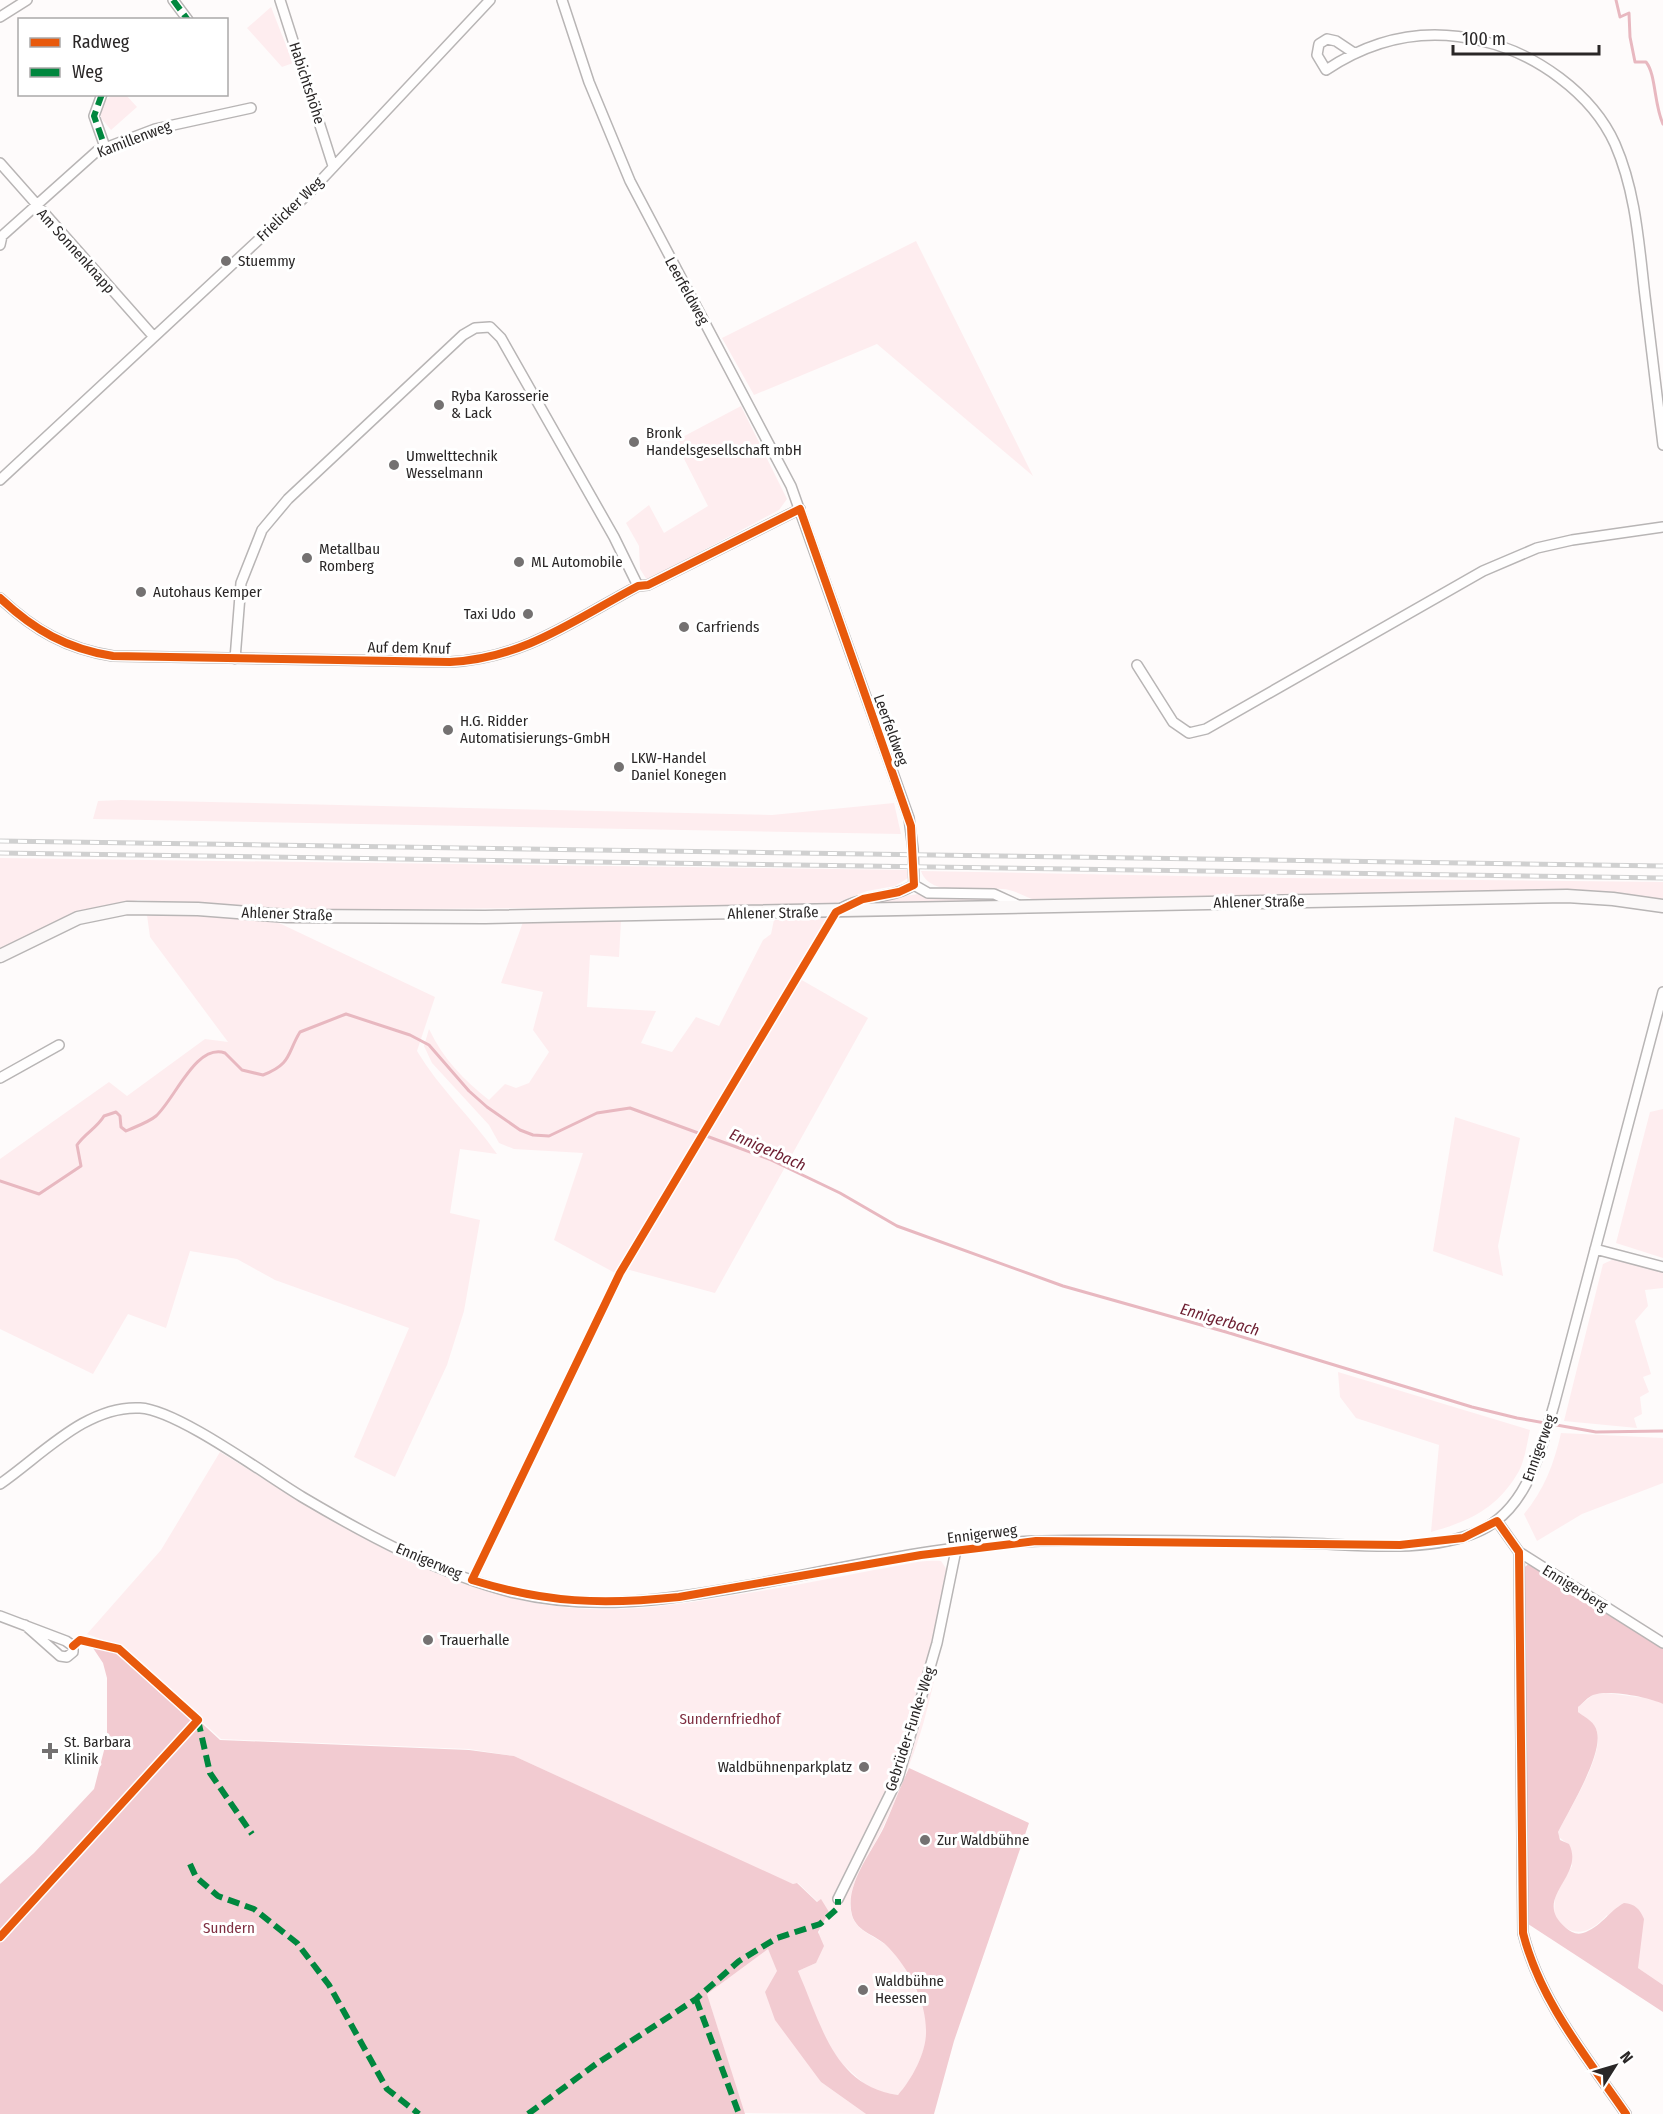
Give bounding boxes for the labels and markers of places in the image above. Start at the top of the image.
place label: Stuemmy [238,252,296,270]
marker: Stuemmy [219,254,233,268]
place label: Ryba Karosserie & Lack [451,387,549,422]
marker: Ryba Karosserie & Lack [432,398,446,412]
place label: Bronk Handelsgesellschaft mbH [646,424,802,459]
marker: Bronk Handelsgesellschaft mbH [627,435,641,449]
place label: Umwelttechnik Wesselmann [406,447,498,482]
marker: Umwelttechnik Wesselmann [387,458,401,472]
place label: Metallbau Romberg [319,540,380,575]
marker: Metallbau Romberg [300,551,314,565]
place label: ML Automobile [531,553,623,571]
marker: ML Automobile [512,555,526,569]
place label: Autohaus Kemper [153,583,262,601]
marker: Autohaus Kemper [134,585,148,599]
place label: Taxi Udo [464,605,516,623]
marker: Taxi Udo [521,607,535,621]
place label: Carfriends [696,618,759,636]
marker: Carfriends [677,620,691,634]
place label: H.G. Ridder Automatisierungs-GmbH [460,712,610,747]
marker: H.G. Ridder Automatisierungs-GmbH [441,723,455,737]
place label: LKW-Handel Daniel Konegen [631,749,727,784]
marker: LKW-Handel Daniel Konegen [612,760,626,774]
place label: Trauerhalle [440,1631,509,1649]
marker: Trauerhalle [421,1633,435,1647]
place label: St. Barbara Klinik [64,1733,131,1768]
marker: St. Barbara Klinik [41,1742,59,1760]
place label: Waldbühnenparkplatz [718,1758,852,1776]
marker: Waldbühnenparkplatz [857,1760,871,1774]
place label: Zur Waldbühne [937,1831,1029,1849]
marker: Zur Waldbühne [918,1833,932,1847]
place label: Waldbühne Heessen [875,1972,944,2007]
marker: Waldbühne Heessen [856,1983,870,1997]

